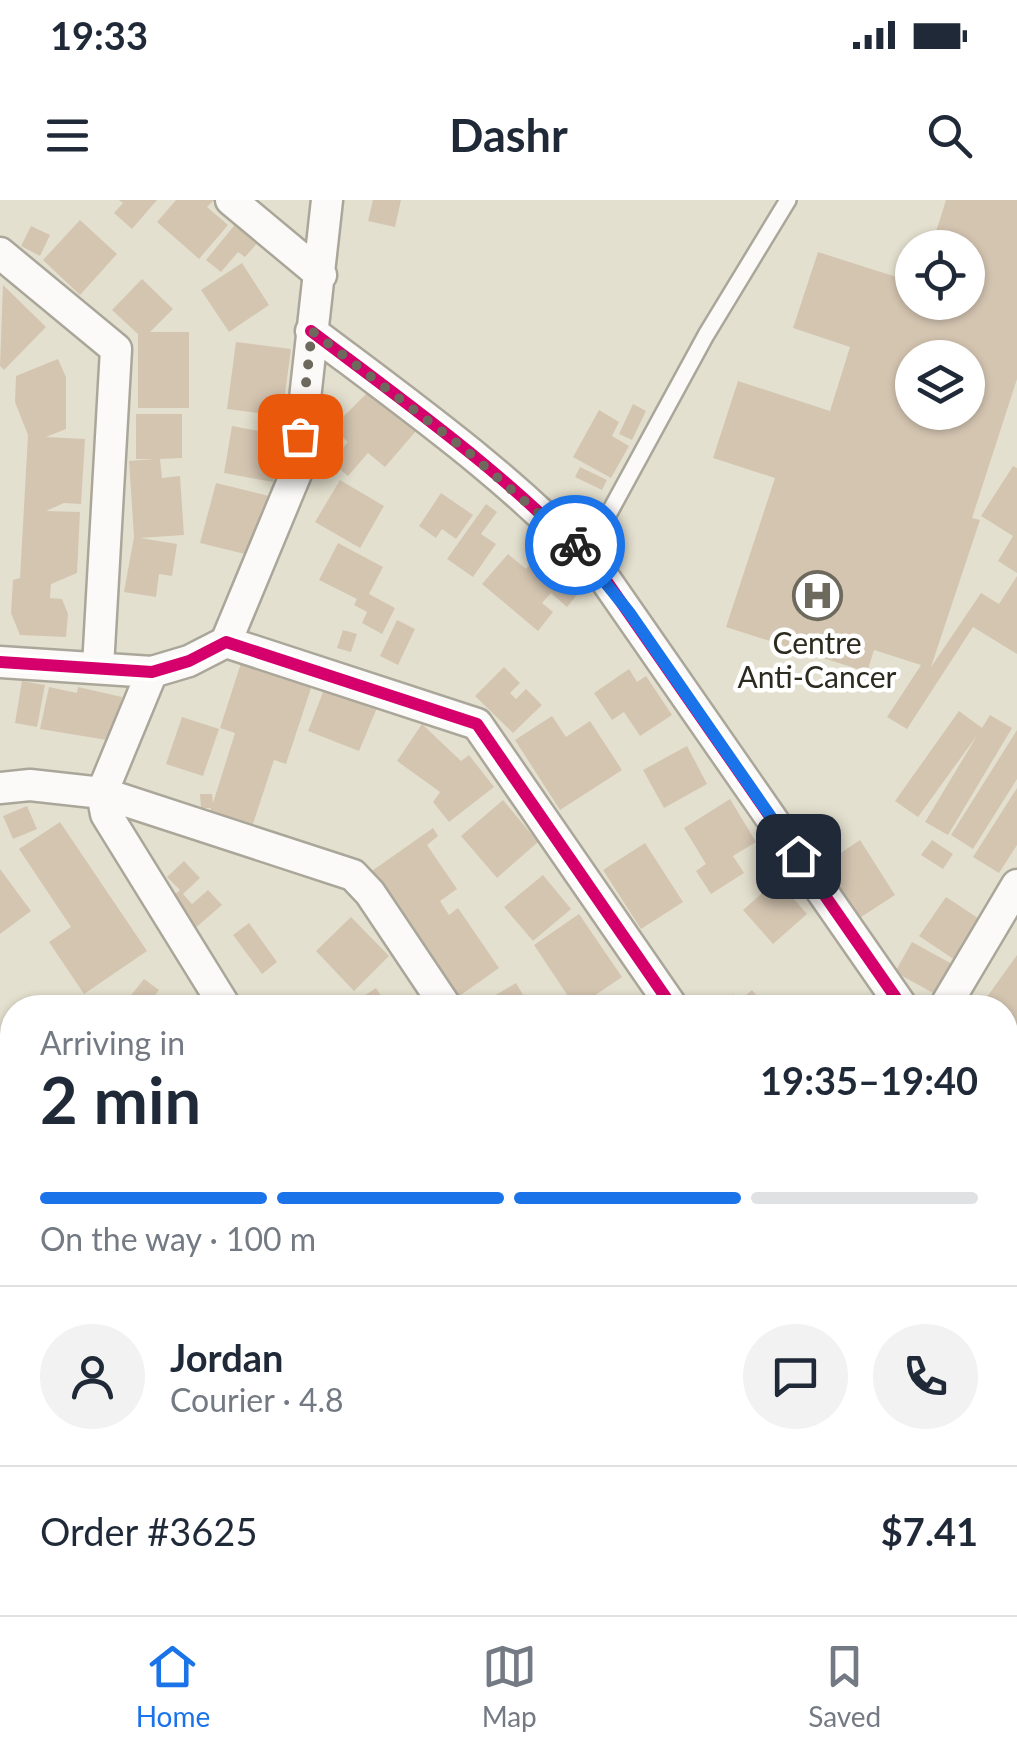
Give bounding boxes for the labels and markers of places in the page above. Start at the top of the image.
pin [258,394,343,479]
hospital icon: Centre Anti-Cancer [791,569,843,621]
place label: Centre Anti-Cancer [738,624,897,694]
pin [756,814,841,899]

